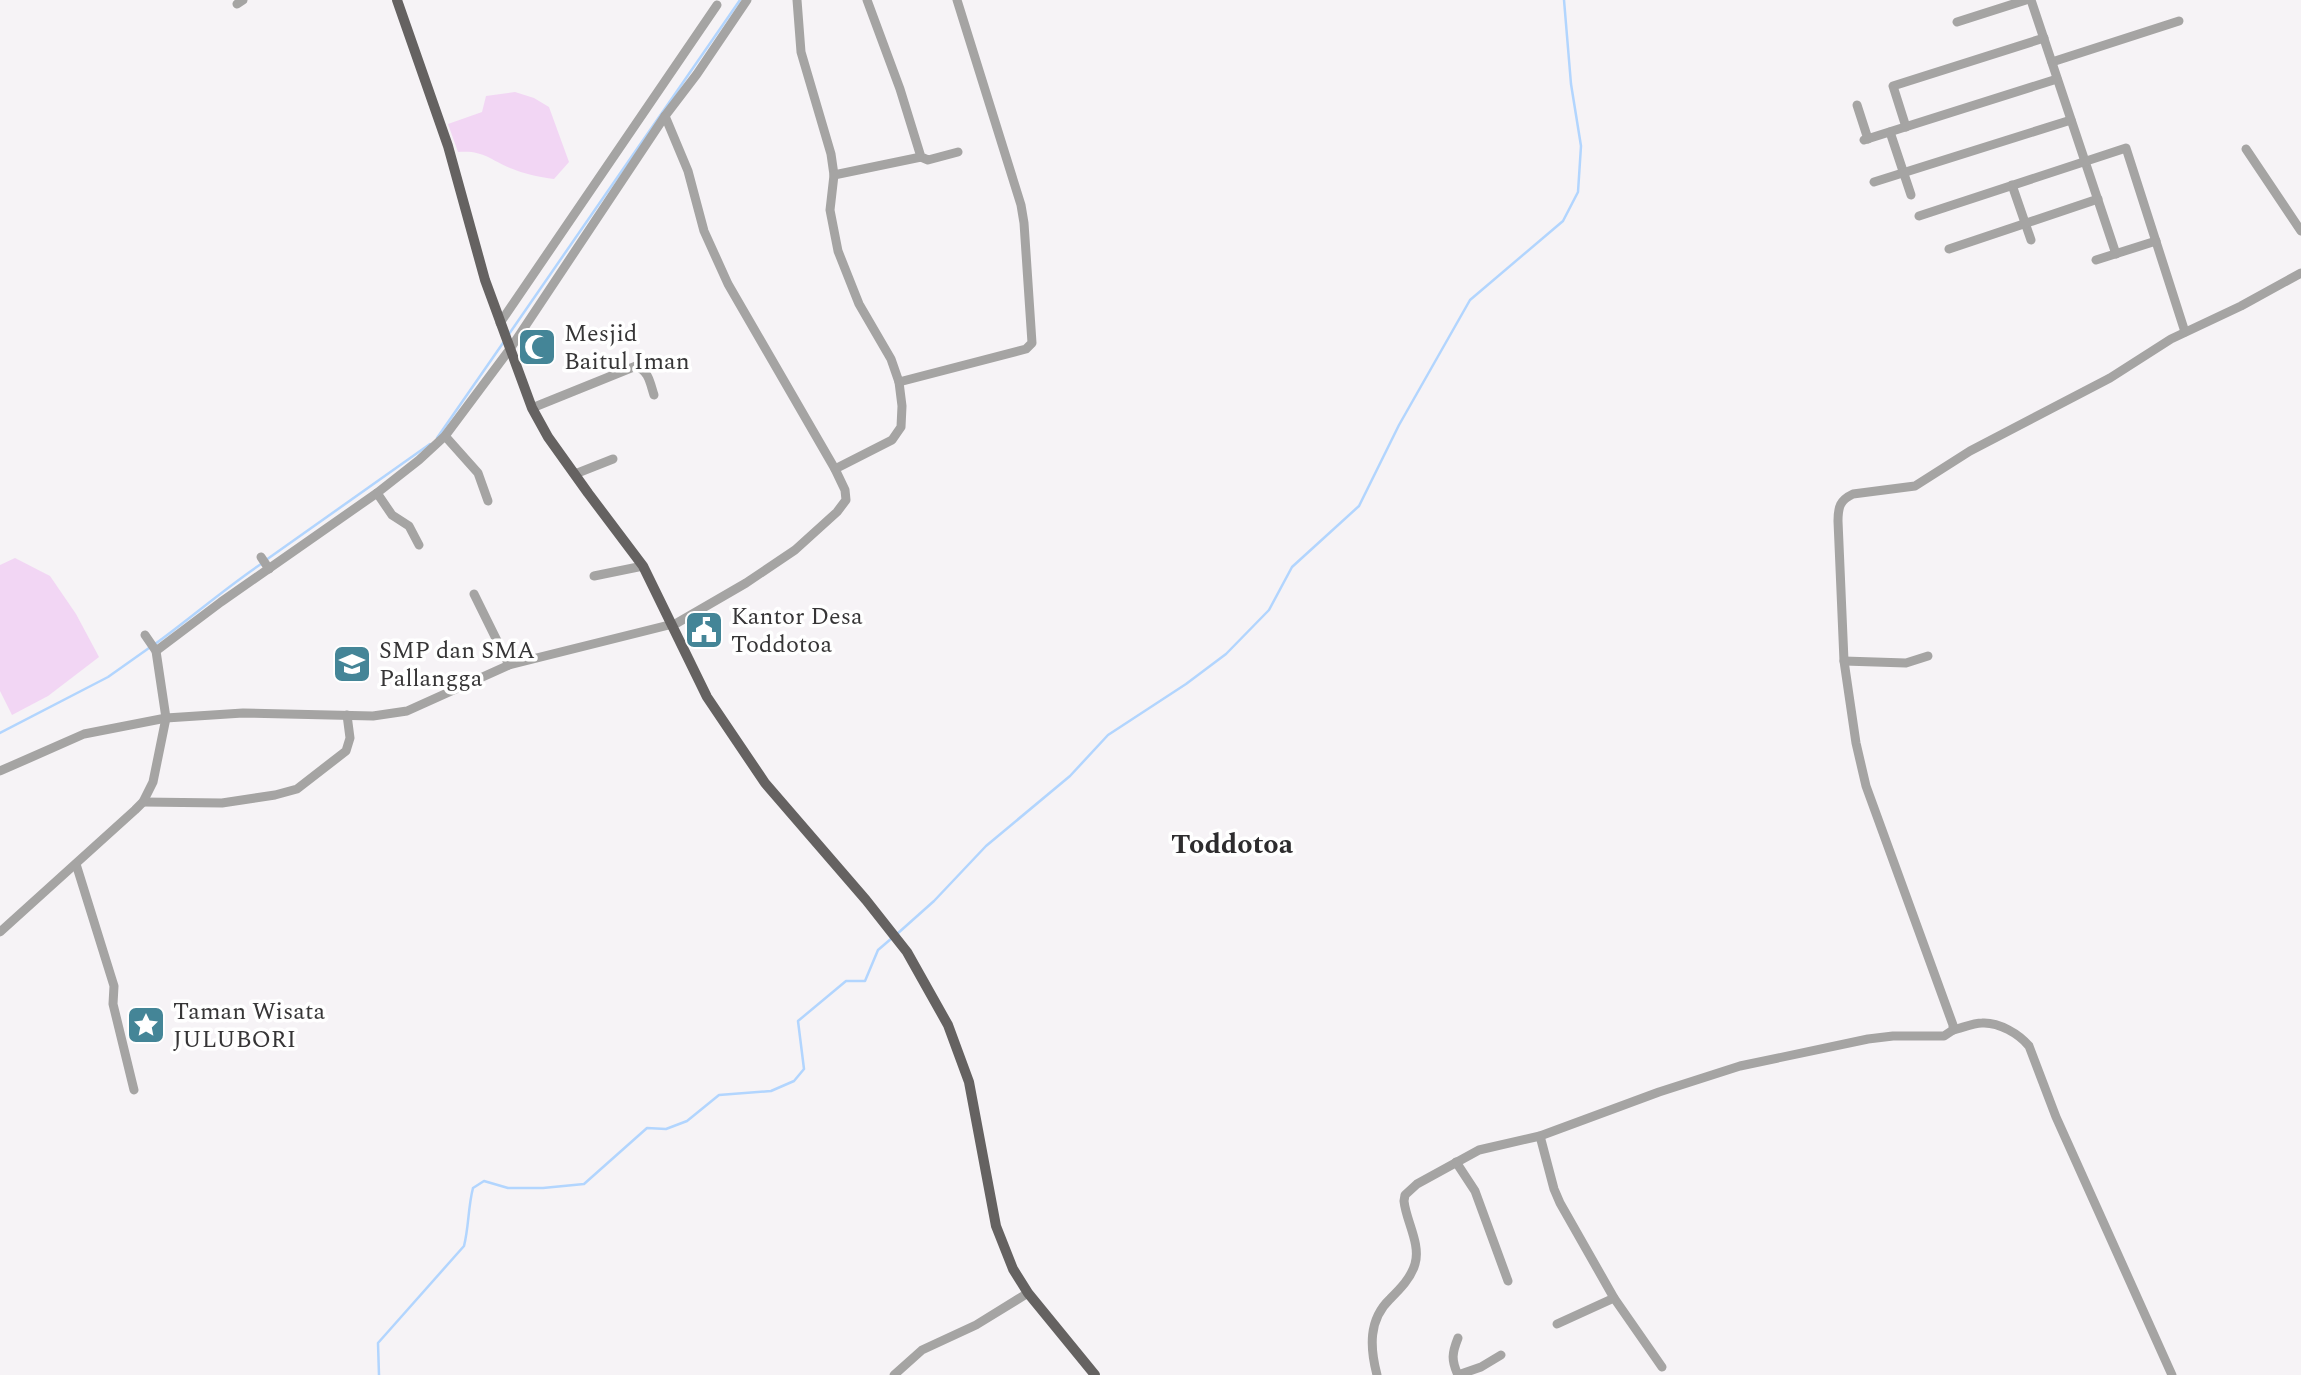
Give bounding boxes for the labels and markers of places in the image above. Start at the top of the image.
place label: Mesjid Baitul Iman [564,316,690,380]
mosque icon: Mesjid Baitul Iman [516,326,558,368]
place label: Kantor Desa Toddotoa [731,599,863,663]
public building icon: Kantor Desa Toddotoa [683,609,725,651]
place label: SMP dan SMA Pallangga [379,633,535,697]
school or university icon: SMP dan SMA Pallangga [331,643,373,685]
place label: Taman Wisata JULUBORI [173,994,326,1058]
place icon: Taman Wisata JULUBORI [125,1004,167,1046]

